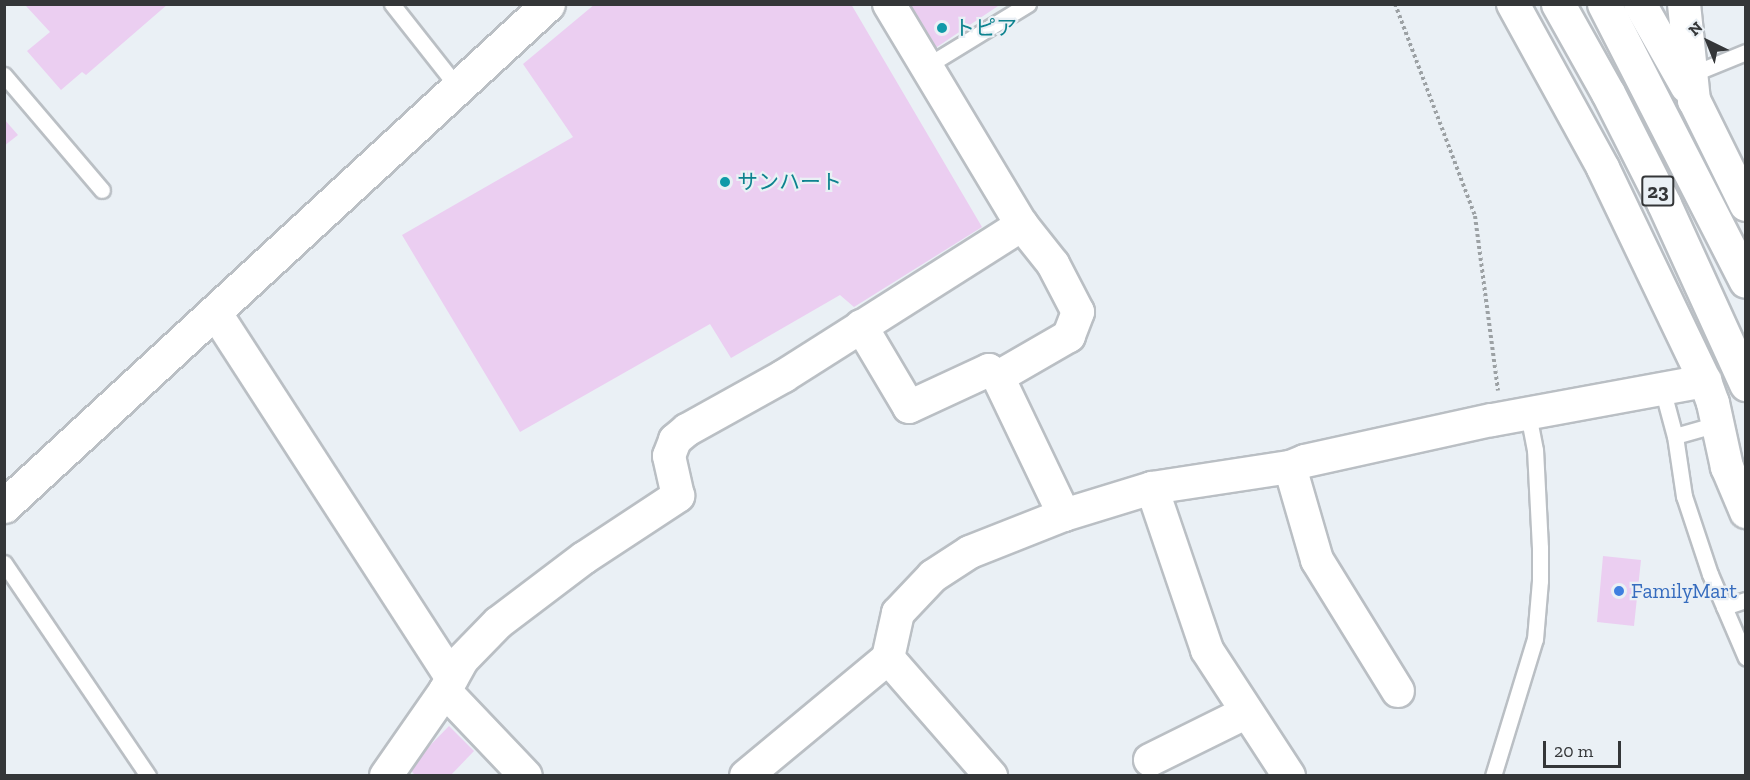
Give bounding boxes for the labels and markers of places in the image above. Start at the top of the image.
place label: トピア [954,15,1017,41]
marker: トピア [935,21,949,35]
place label: サンハート [737,169,842,195]
marker: サンハート [718,175,732,189]
place label: FamilyMart [1631,578,1737,604]
marker: FamilyMart [1612,584,1626,598]

